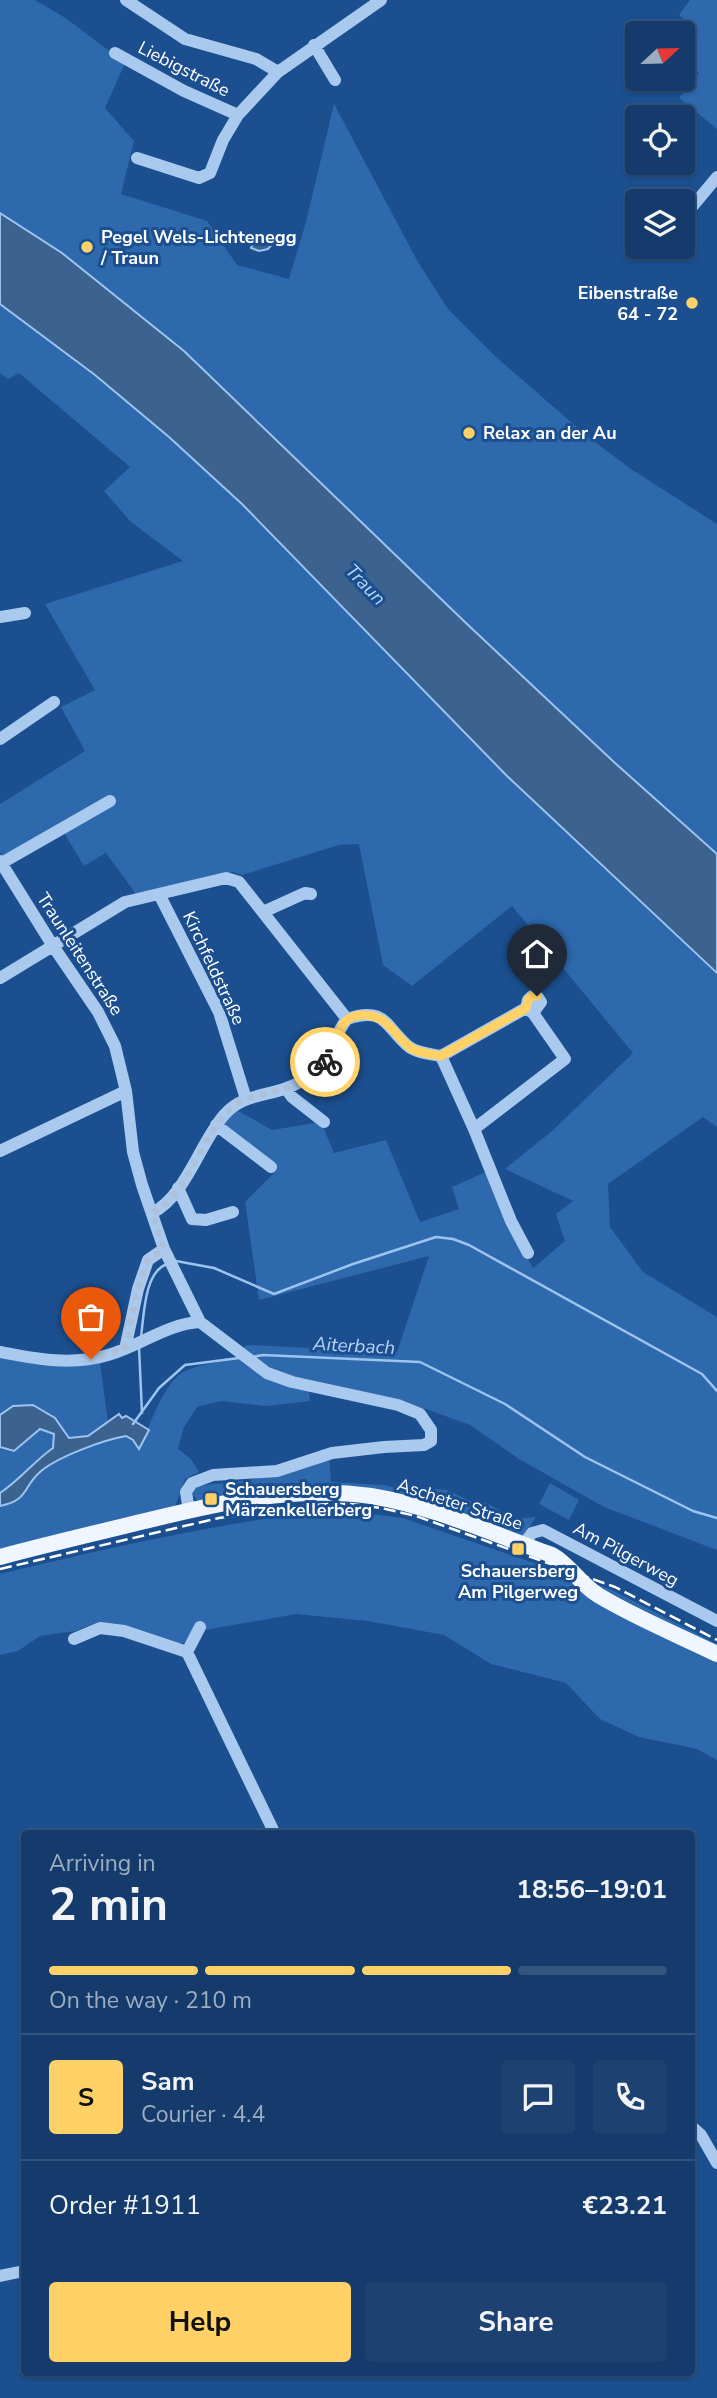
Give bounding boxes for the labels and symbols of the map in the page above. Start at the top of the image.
north arrow [625,21,695,91]
street label: Liebigstraße [134,36,234,102]
place label: Pegel Wels-Lichtenegg / Traun [100,225,297,270]
marker: Pegel Wels-Lichtenegg / Traun [79,239,95,255]
place label: Eibenstraße 64 - 72 [578,281,678,326]
marker: Eibenstraße 64 - 72 [684,295,700,311]
place label: Relax an der Au [483,421,617,445]
marker: Relax an der Au [461,425,477,441]
water label: Traun [339,558,391,611]
street label: Traunleitenstraße [31,888,129,1020]
street label: Kirchfeldstraße [177,907,251,1029]
pin [507,924,567,996]
courier [290,1027,360,1097]
pin [61,1287,121,1359]
water label: Aiterbach [311,1331,396,1361]
street label: Ascheter Straße [394,1472,526,1536]
place label: Schauersberg Märzenkellerberg [225,1477,372,1522]
marker: Schauersberg Märzenkellerberg [203,1491,219,1507]
street label: Am Pilgerweg [569,1516,683,1592]
marker: Schauersberg Am Pilgerweg [510,1541,526,1557]
place label: Schauersberg Am Pilgerweg [458,1559,578,1604]

